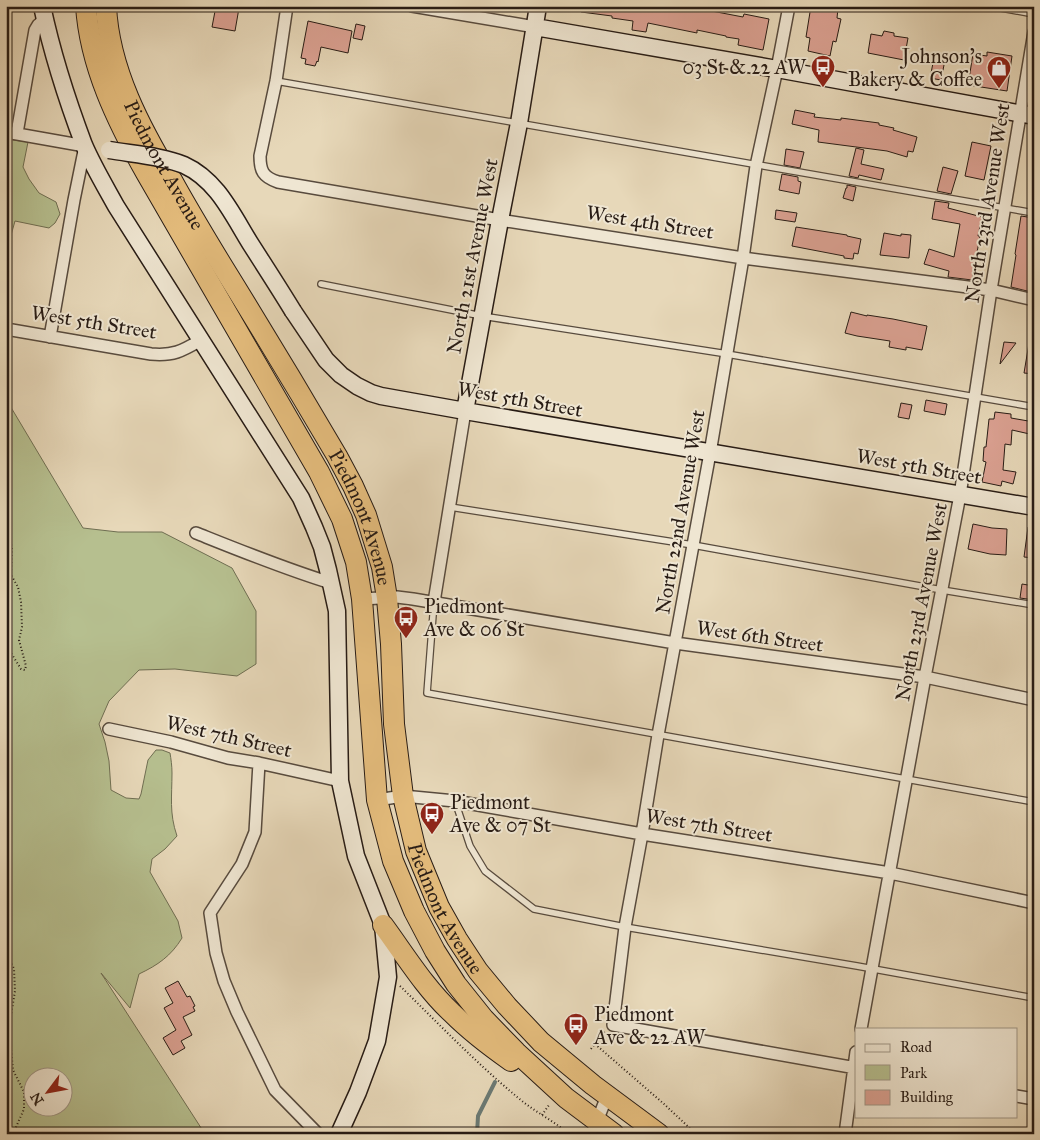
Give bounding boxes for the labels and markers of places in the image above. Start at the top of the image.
place label: Johnson's Bakery & Coffee [848,44,982,91]
bus stop icon: 03 St & 22 AW [810,54,836,88]
place label: 03 St & 22 AW [683,55,807,79]
shop icon: Johnson's Bakery & Coffee [986,55,1012,89]
place label: Piedmont Ave & 06 St [423,594,525,641]
bus stop icon: Piedmont Ave & 06 St [393,605,419,639]
place label: Piedmont Ave & 07 St [449,790,551,837]
bus stop icon: Piedmont Ave & 07 St [419,801,445,835]
place label: Piedmont Ave & 22 AW [593,1002,706,1049]
bus stop icon: Piedmont Ave & 22 AW [563,1012,589,1046]

